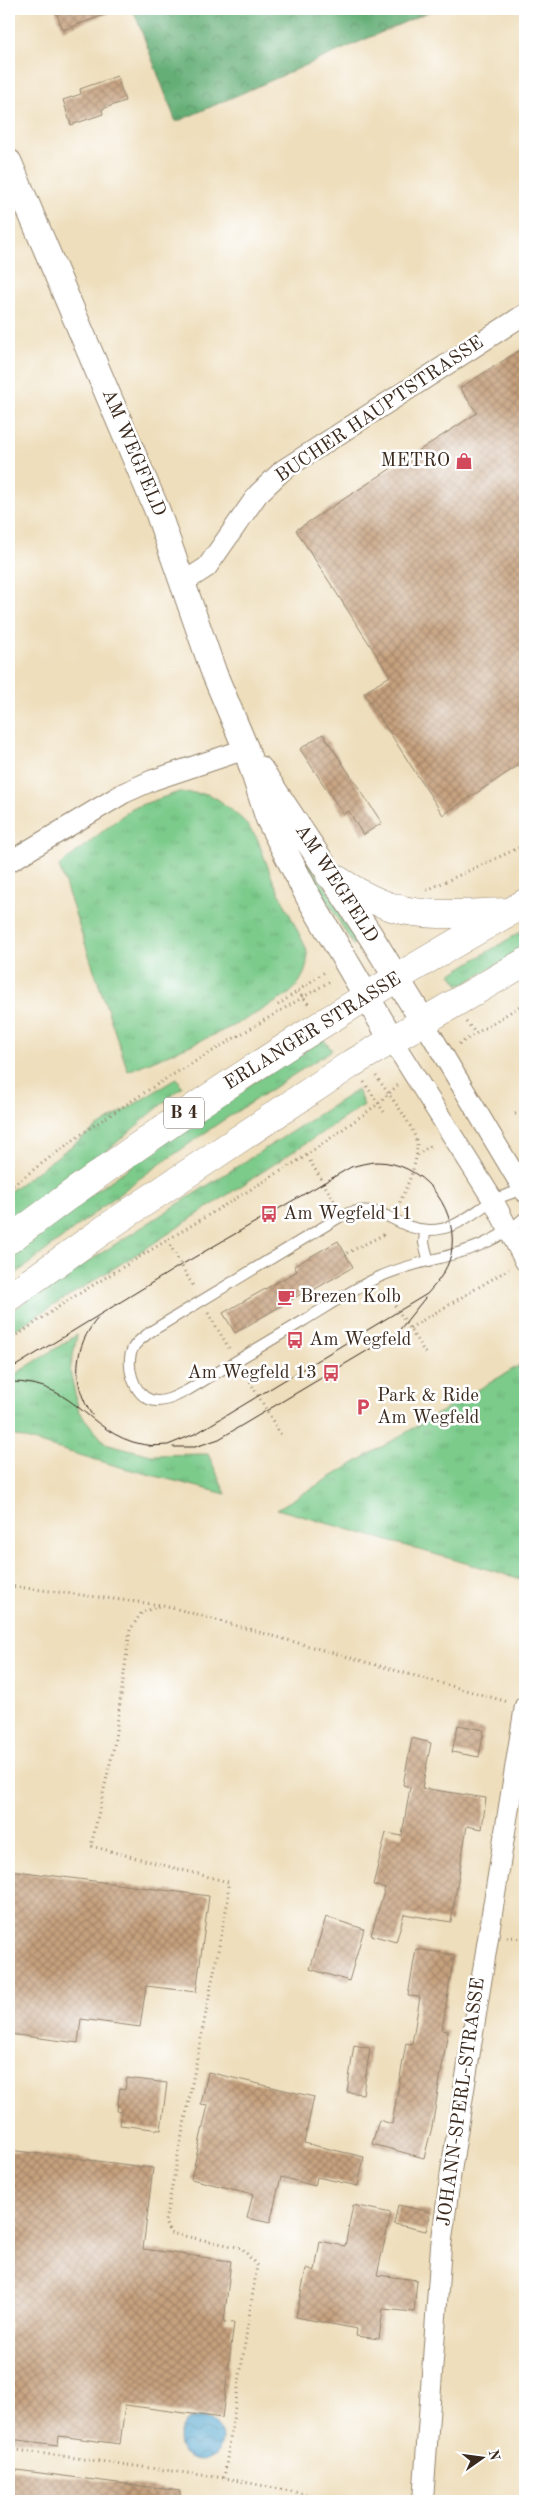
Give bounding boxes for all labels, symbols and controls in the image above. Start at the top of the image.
street label: BUCHER HAUPTSTRASSE [273,333,487,487]
street label: AM WEGFELD [98,387,168,519]
shop icon: METRO [454,451,474,471]
place label: METRO [380,452,450,471]
street label: AM WEGFELD [291,822,381,946]
street label: ERLANGER STRASSE [221,970,405,1094]
road number: B 4 [164,1098,204,1128]
bus stop icon: Am Wegfeld 11 [259,1204,279,1224]
place label: Am Wegfeld 11 [283,1205,413,1224]
cafe icon: Brezen Kolb [276,1287,296,1307]
place label: Brezen Kolb [300,1288,401,1307]
bus stop icon: Am Wegfeld [285,1330,305,1350]
place label: Am Wegfeld [309,1331,412,1350]
bus stop icon: Am Wegfeld 13 [321,1363,341,1383]
place label: Am Wegfeld 13 [187,1364,317,1383]
place label: Park & Ride Am Wegfeld [377,1387,480,1428]
parking icon: Park & Ride Am Wegfeld [353,1397,373,1417]
street label: JOHANN-SPERL-STRASSE [435,1977,489,2227]
north arrow [456,2432,506,2482]
text: N [486,2448,502,2462]

